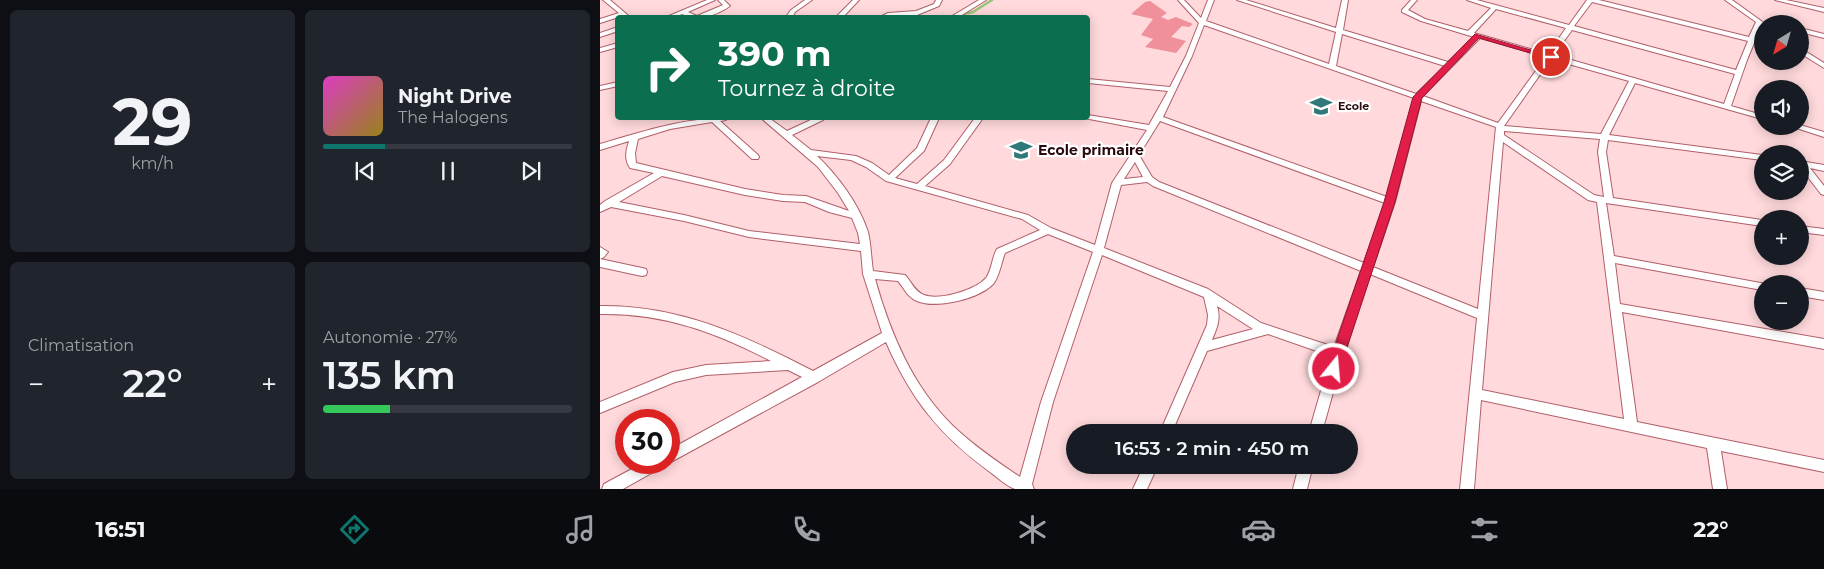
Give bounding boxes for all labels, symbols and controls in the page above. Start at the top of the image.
north arrow [1754,15,1809,70]
map controls [1754,15,1809,330]
text: 390 m [718,32,831,75]
icon: right [635,35,700,100]
pin [1530,36,1572,78]
icon: arrive [1537,43,1565,71]
text: Tournez à droite [718,75,895,102]
button: sound [1754,80,1809,135]
text: 29 [113,82,192,161]
text: Night Drive [398,85,512,108]
school or university icon: Ecole [1308,93,1334,119]
place label: Ecole [1338,99,1369,113]
text: The Halogens [398,108,508,127]
school or university icon: Ecole primaire [1008,137,1034,163]
place label: Ecole primaire [1038,141,1144,159]
button: layers [1754,145,1809,200]
text: km/h [131,154,174,173]
icon: previous [351,157,379,185]
icon: pause [434,157,462,185]
icon: next [517,157,545,185]
button: + [1754,210,1809,265]
button: − [1754,275,1809,330]
text: Autonomie · 27% [323,328,457,347]
text: Climatisation [28,336,134,355]
position arrow [1307,342,1359,394]
text: 135 km [323,352,456,399]
text: 22° [122,360,183,407]
text: − [28,367,44,401]
text: + [261,367,277,401]
speed limit sign: 30 [615,409,680,474]
text: 16:53 · 2 min · 450 m [1115,437,1309,460]
icon: directions [337,512,372,547]
icon: music [563,512,598,547]
icon: phone [789,512,824,547]
icon: climate [1015,512,1050,547]
icon: car [1241,512,1276,547]
icon: filters [1467,512,1502,547]
text: 16:51 [96,516,146,543]
text: 22° [1693,516,1728,543]

